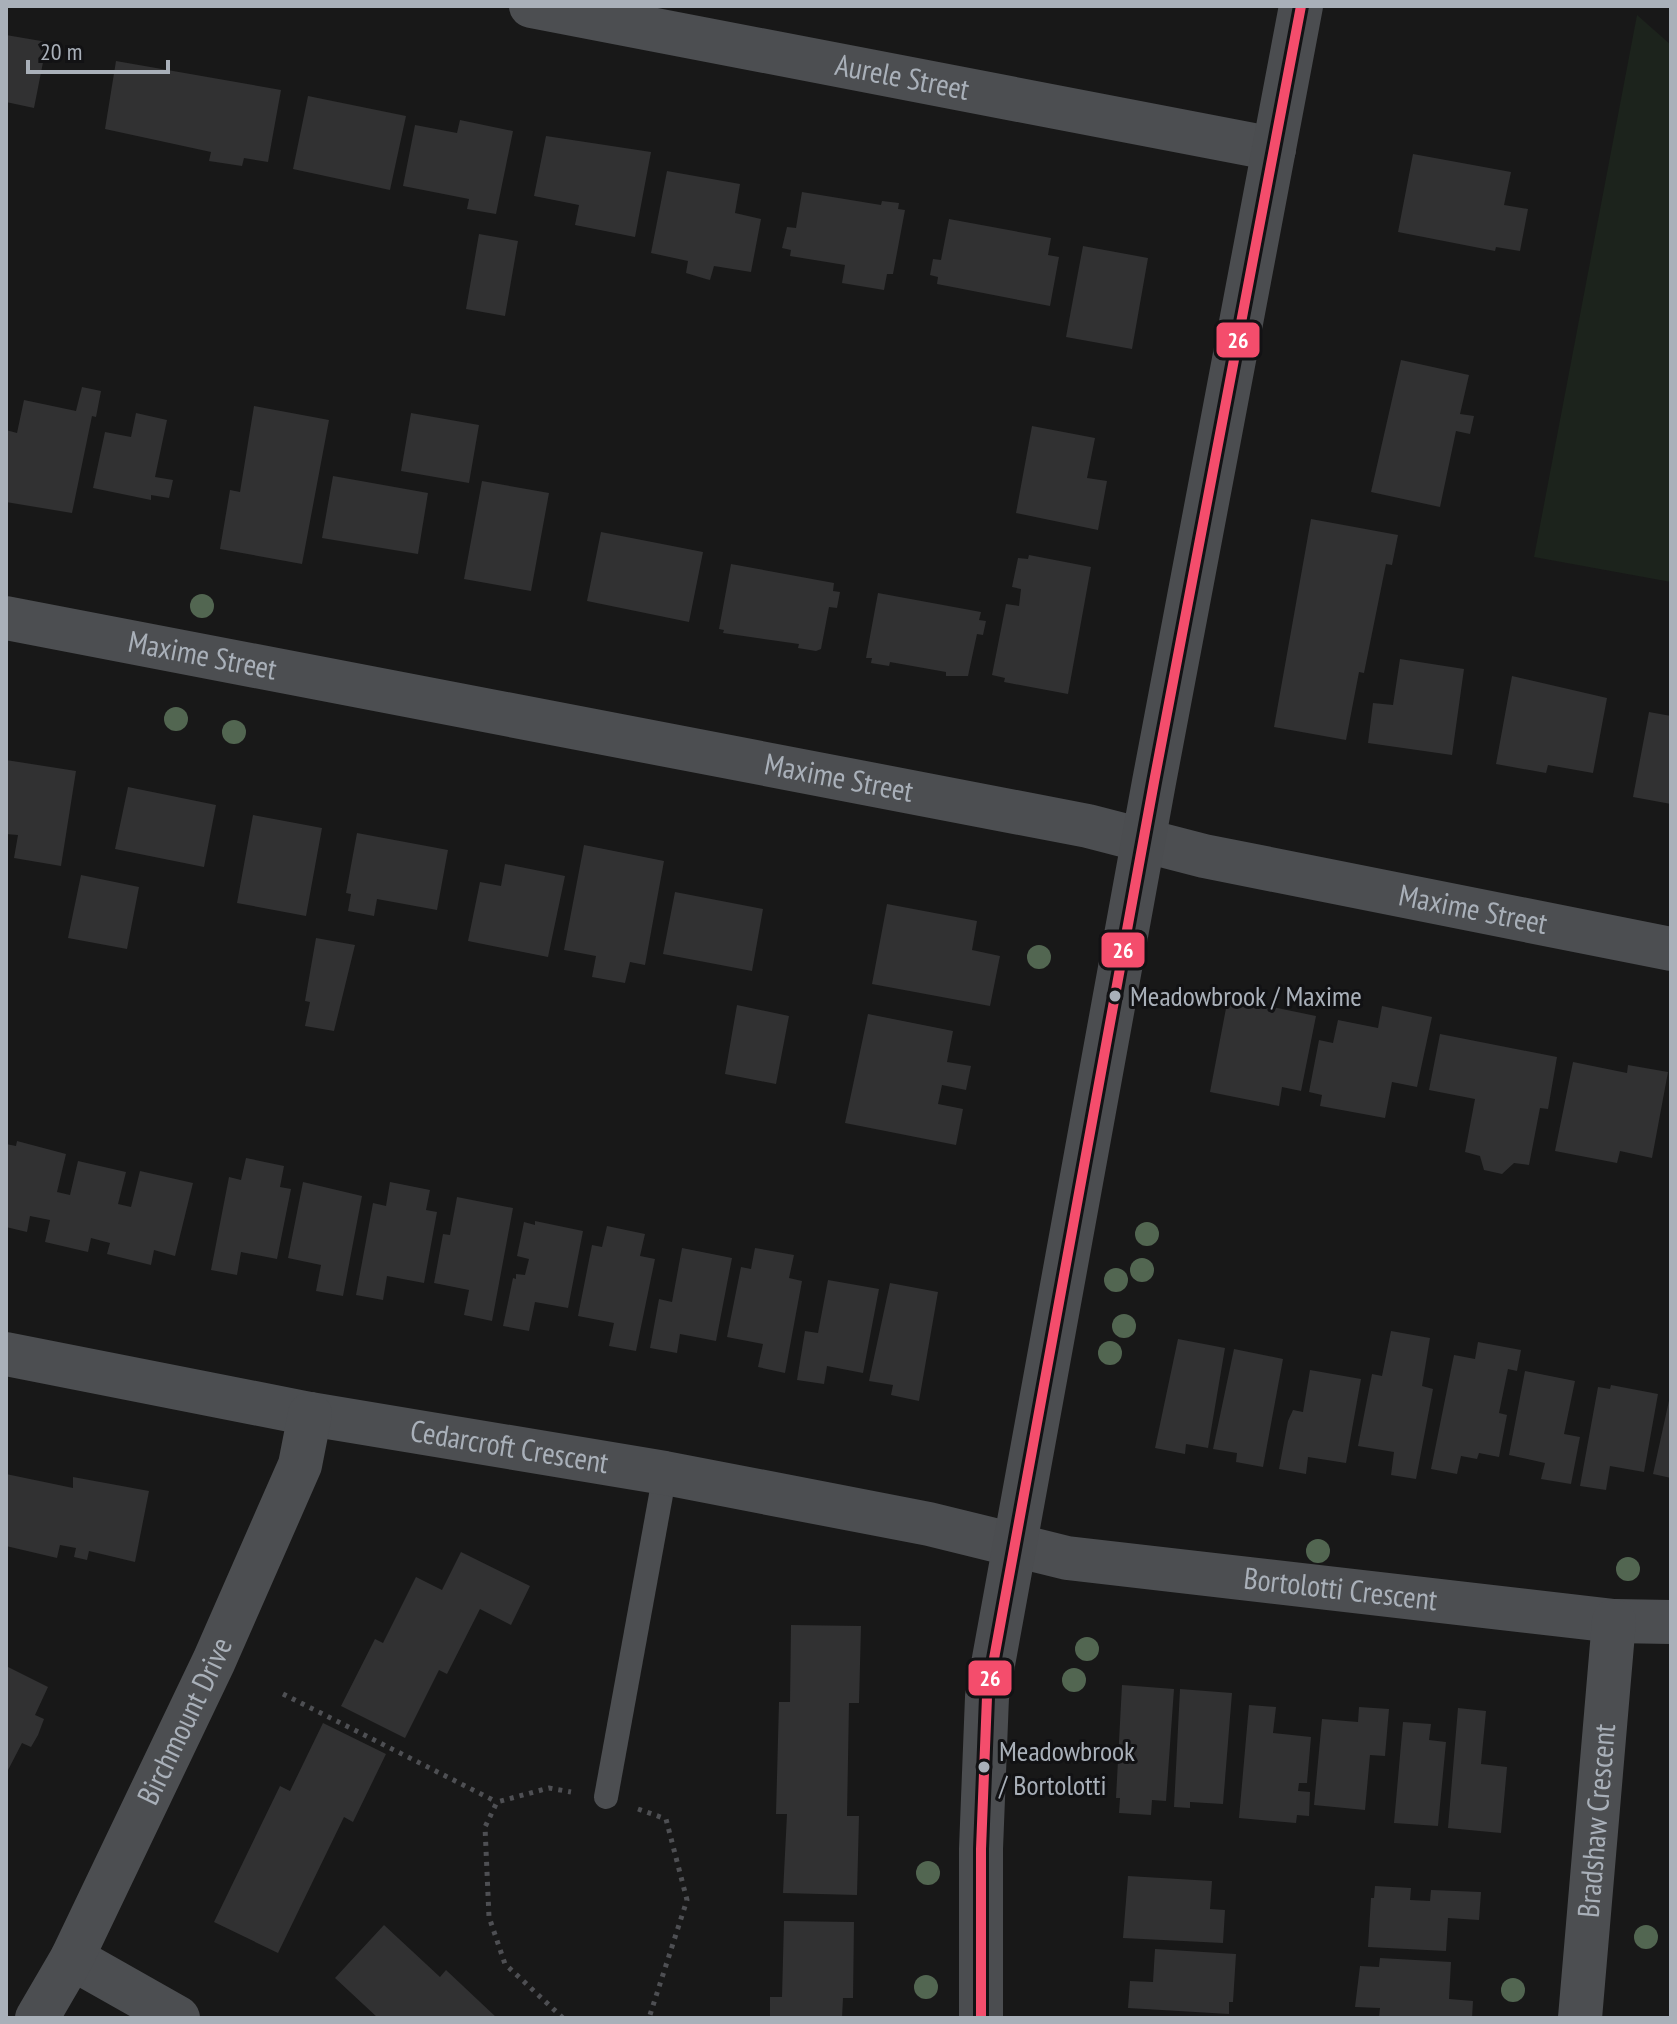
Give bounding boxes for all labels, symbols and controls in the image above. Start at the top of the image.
scale bar [28,24,168,74]
text: 20 m [40,36,82,67]
street label: Aurele Street [832,44,974,108]
line badge: 26 [1215,321,1261,359]
text: 26 [1227,326,1249,354]
street label: Maxime Street [125,621,281,688]
street label: Maxime Street [761,743,917,810]
street label: Maxime Street [1396,874,1552,942]
line badge: 26 [1100,931,1146,969]
text: 26 [1112,936,1134,964]
place label: Meadowbrook / Maxime [1130,977,1362,1014]
marker: Meadowbrook / Maxime [1107,988,1123,1004]
street label: Cedarcroft Crescent [408,1410,612,1481]
street label: Bortolotti Crescent [1242,1558,1440,1619]
street label: Birchmount Drive [127,1631,240,1810]
line badge: 26 [967,1659,1013,1697]
text: 26 [979,1664,1001,1692]
street label: Bradshaw Crescent [1568,1721,1623,1919]
place label: Meadowbrook / Bortolotti [998,1732,1135,1803]
marker: Meadowbrook / Bortolotti [976,1759,992,1775]

